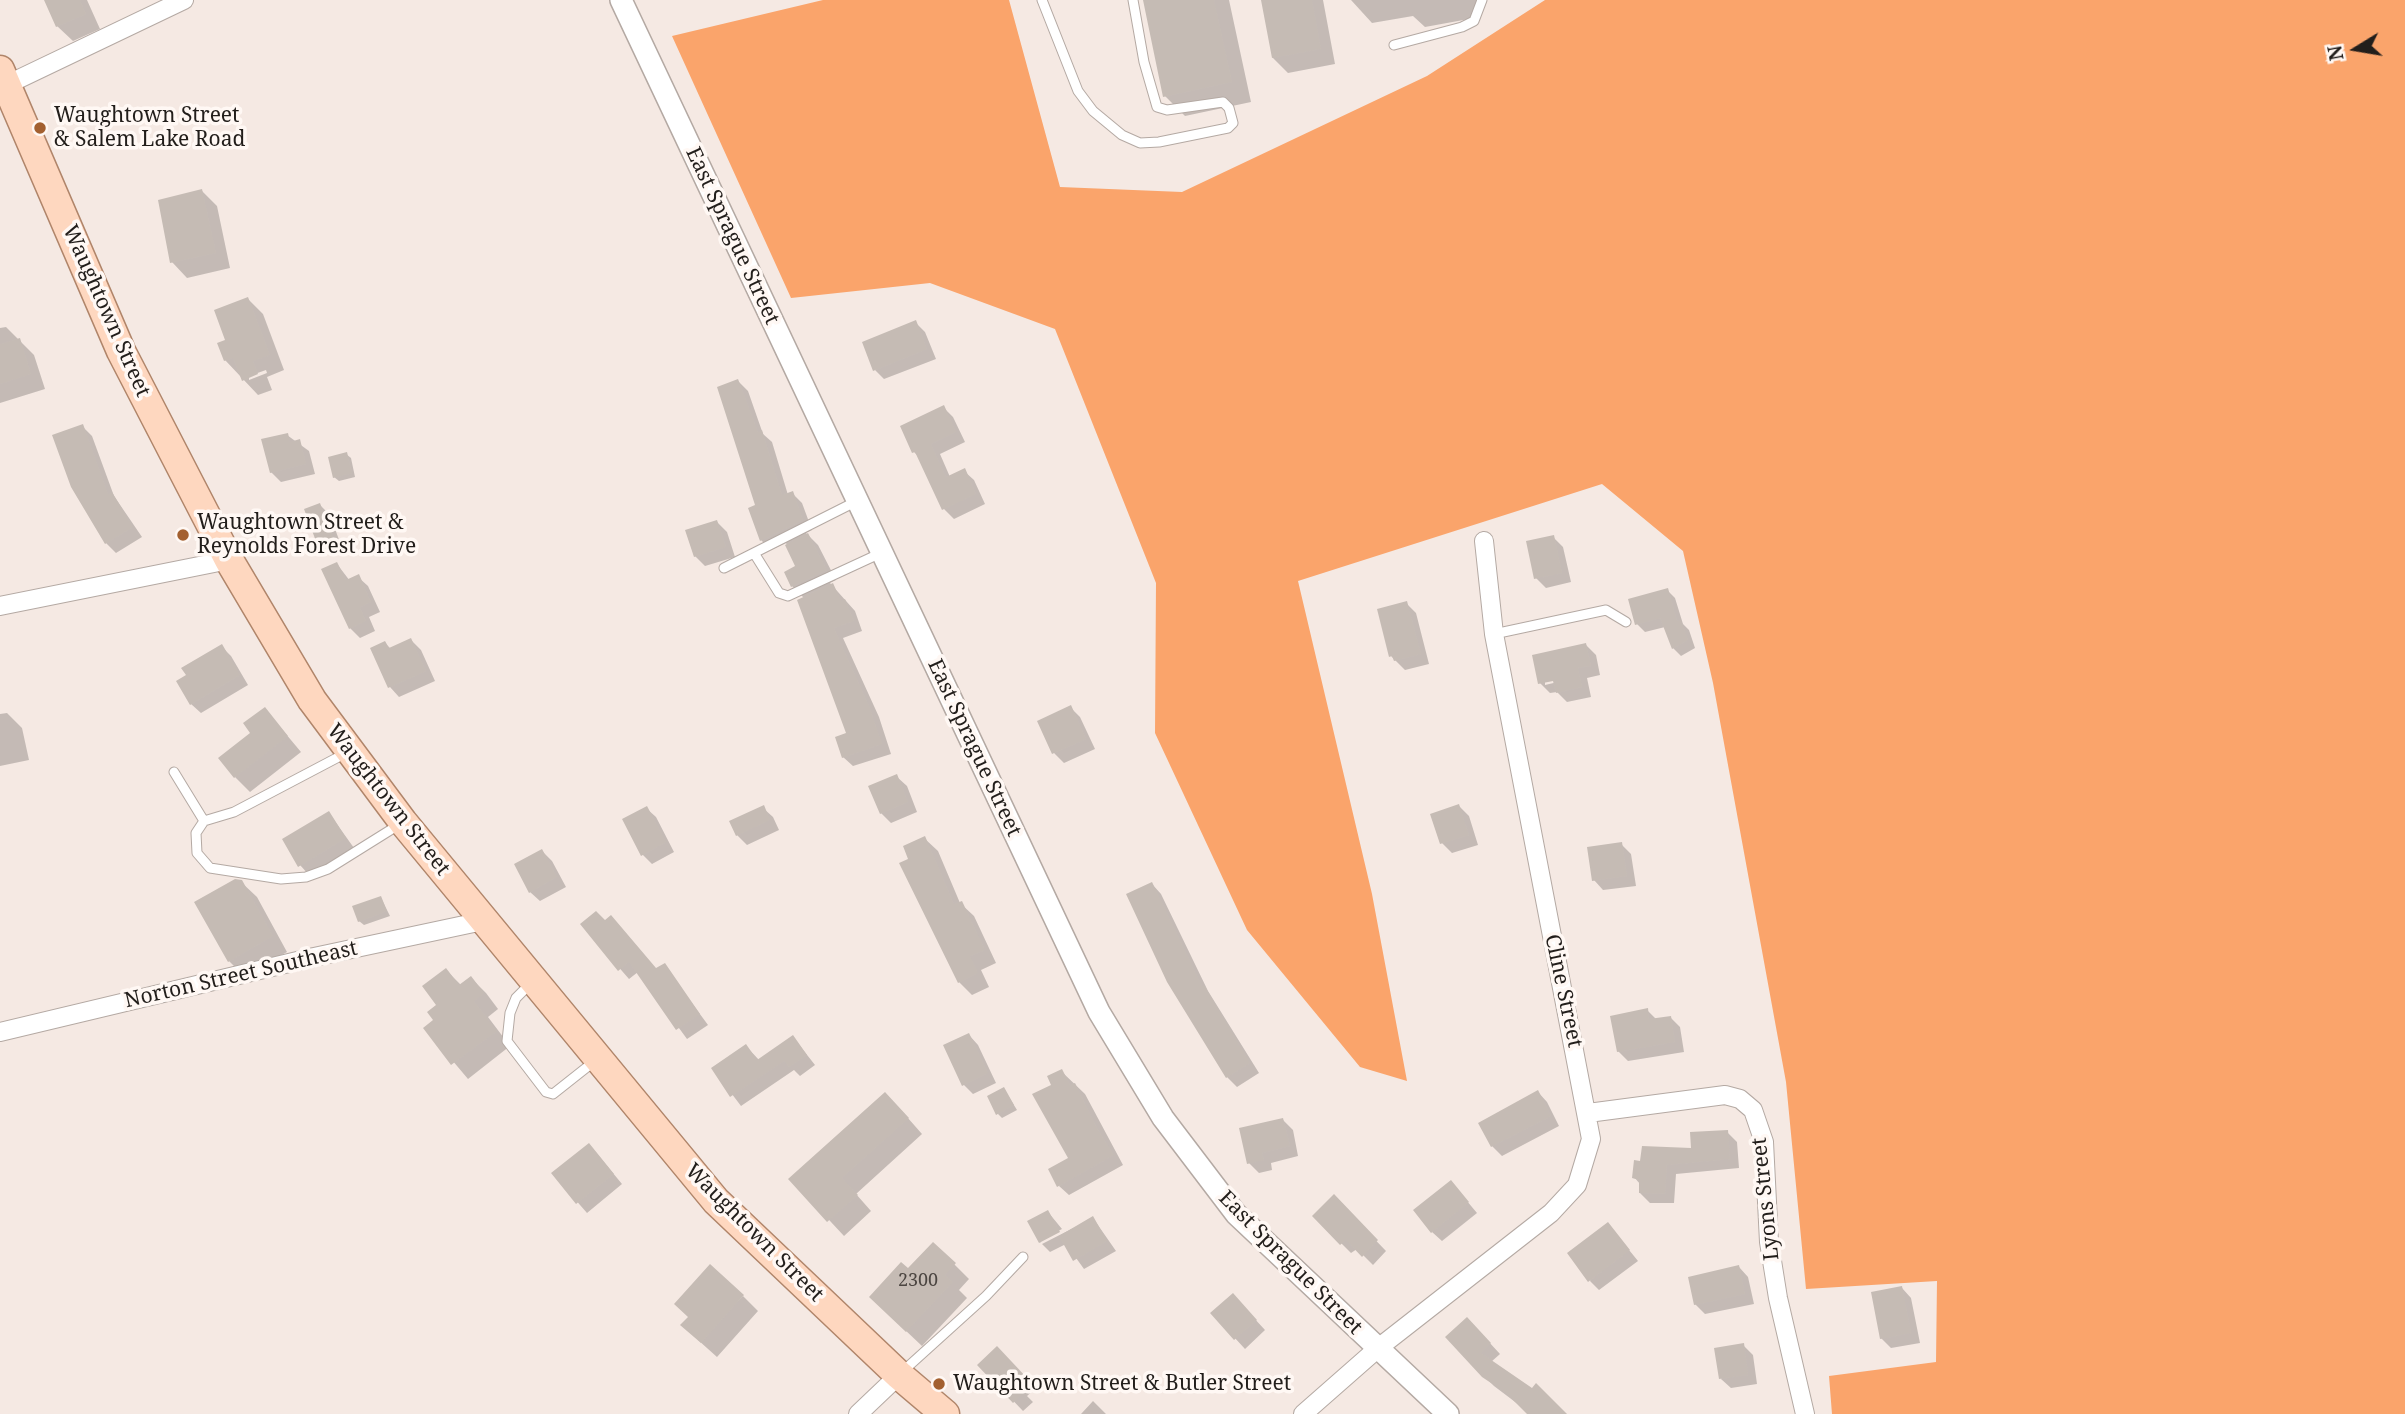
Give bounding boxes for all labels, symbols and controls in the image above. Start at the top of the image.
north arrow [2321,14,2391,84]
text: N [2321,43,2350,63]
place label: Waughtown Street & Salem Lake Road [54,103,245,153]
marker: Waughtown Street & Salem Lake Road [32,120,48,136]
street label: East Sprague Street [680,143,784,329]
street label: Waughtown Street [57,221,155,401]
place label: Waughtown Street & Reynolds Forest Drive [197,510,416,560]
marker: Waughtown Street & Reynolds Forest Drive [175,527,191,543]
street label: East Sprague Street [922,655,1026,841]
street label: Waughtown Street [321,719,455,881]
street label: Cline Street [1539,932,1587,1050]
street label: Norton Street Southeast [122,936,360,1014]
street label: Lyons Street [1747,1136,1785,1262]
street label: Waughtown Street [680,1159,828,1307]
street label: East Sprague Street [1213,1186,1367,1340]
house number: 2300 [898,1270,938,1292]
place label: Waughtown Street & Butler Street [953,1371,1291,1397]
marker: Waughtown Street & Butler Street [931,1376,947,1392]

